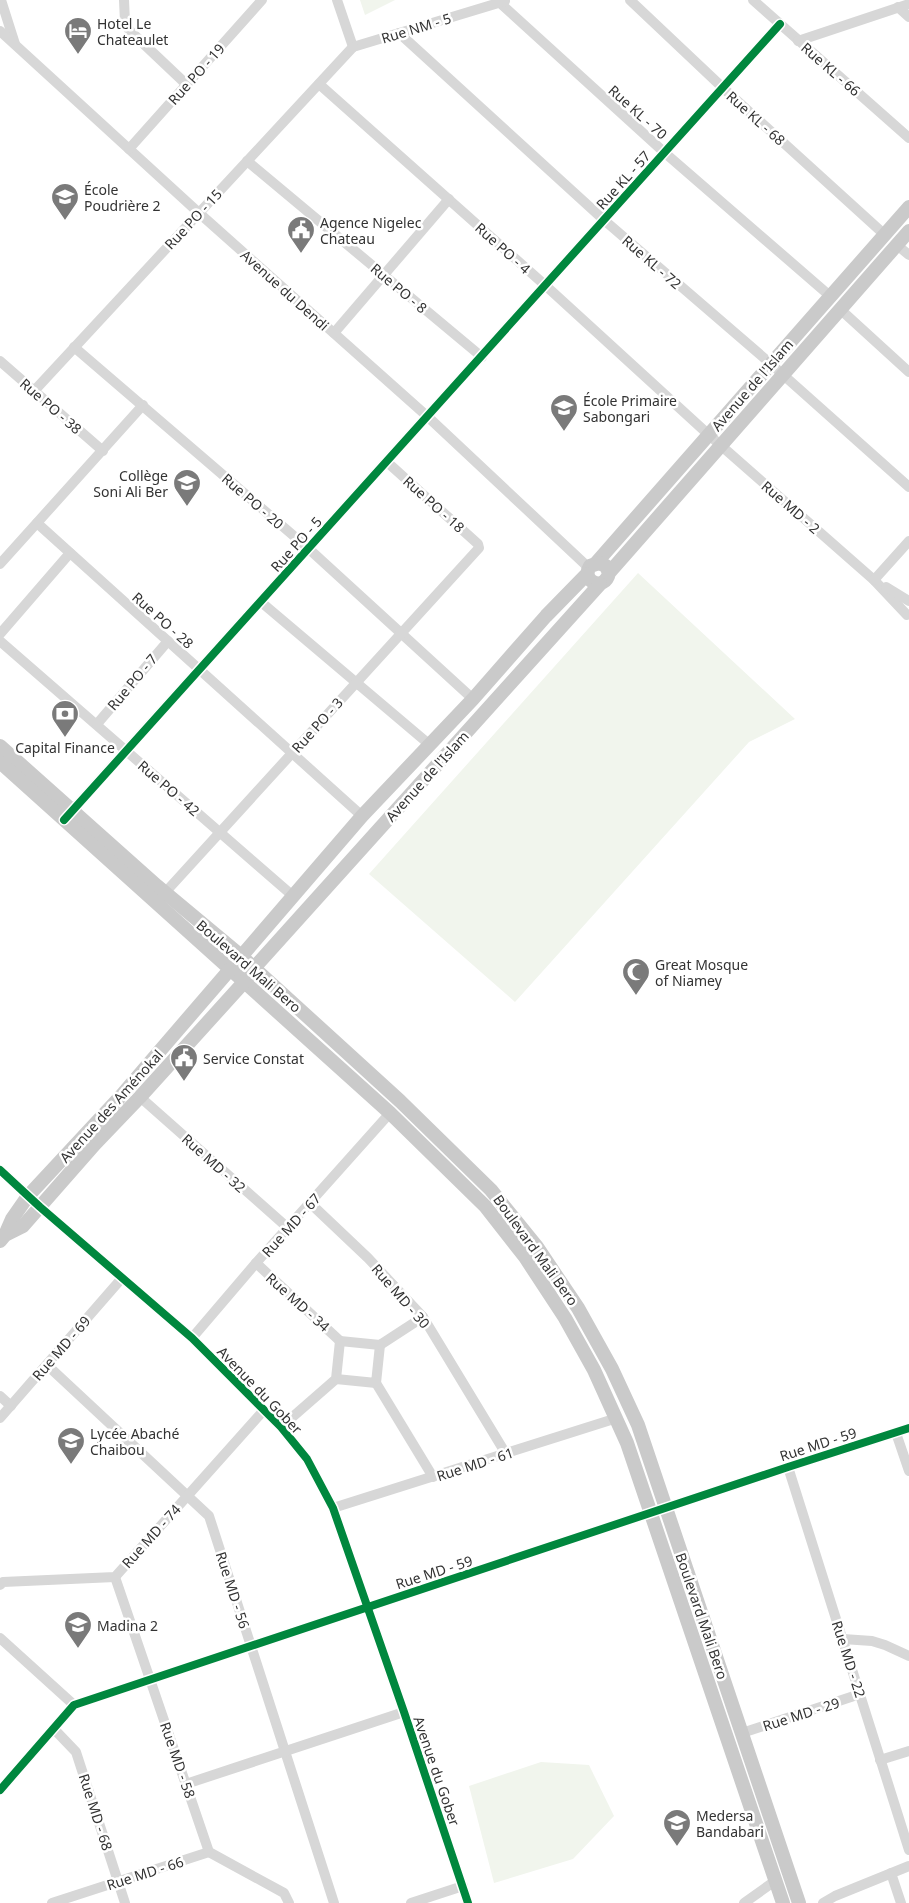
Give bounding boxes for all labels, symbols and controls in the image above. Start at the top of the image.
street label: Rue NM - 5 [379,8,453,48]
place label: Hotel Le Chateaulet [97,14,168,49]
hotel icon: Hotel Le Chateaulet [63,16,93,55]
street label: Rue KL - 66 [797,38,865,100]
street label: Rue PO - 19 [163,39,229,109]
street label: Rue KL - 70 [605,81,671,143]
street label: Rue KL - 68 [723,87,789,149]
street label: Rue KL - 57 [592,147,654,213]
place label: École Poudrière 2 [84,180,161,215]
school or university icon: École Poudrière 2 [50,182,80,221]
street label: Rue PO - 15 [160,185,226,253]
place label: Agence Nigelec Chateau [320,213,422,248]
public building icon: Agence Nigelec Chateau [286,215,316,254]
street label: Rue PO - 4 [471,218,535,278]
street label: Rue KL - 72 [618,231,686,293]
street label: Avenue du Dendi [237,245,333,335]
street label: Rue PO - 8 [367,259,431,317]
street label: Avenue de l'Islam [707,335,797,435]
street label: Rue PO - 38 [16,374,86,438]
place label: École Primaire Sabongari [583,391,677,426]
school or university icon: École Primaire Sabongari [549,393,579,432]
place label: Collège Soni Ali Ber [93,466,168,501]
school or university icon: Collège Soni Ali Ber [172,468,202,507]
street label: Rue PO - 20 [218,469,288,533]
street label: Rue PO - 18 [399,471,469,537]
street label: Rue MD - 2 [758,476,824,538]
street label: Rue PO - 5 [266,512,326,576]
street label: Rue PO - 28 [128,587,198,653]
street label: Rue PO - 7 [103,650,161,714]
street label: Rue PO - 3 [287,693,347,757]
bank icon: Capital Finance [50,699,80,738]
street label: Avenue de l'Islam [381,727,473,825]
place label: Capital Finance [15,738,115,757]
street label: Rue PO - 42 [134,756,204,820]
street label: Boulevard Mali Bero [193,915,305,1017]
place label: Great Mosque of Niamey [655,955,748,990]
mosque icon: Great Mosque of Niamey [621,957,651,996]
public building icon: Service Constat [169,1043,199,1082]
street label: Avenue des Aménokal [55,1046,167,1166]
place label: Service Constat [203,1049,304,1068]
street label: Rue MD - 32 [178,1129,250,1197]
street label: Rue MD - 67 [257,1189,325,1261]
street label: Boulevard Mali Bero [489,1191,583,1309]
street label: Rue MD - 30 [368,1260,434,1332]
street label: Rue MD - 34 [262,1268,334,1336]
street label: Rue MD - 69 [28,1312,94,1384]
street label: Avenue du Gober [213,1342,307,1438]
street label: Rue MD - 59 [777,1423,859,1465]
place label: Lycée Abaché Chaibou [90,1424,179,1459]
school or university icon: Lycée Abaché Chaibou [56,1426,86,1465]
street label: Rue MD - 61 [434,1443,516,1485]
street label: Rue MD - 74 [117,1500,185,1572]
street label: Rue MD - 56 [212,1549,254,1631]
street label: Boulevard Mali Bero [671,1550,733,1682]
street label: Rue MD - 59 [393,1551,475,1593]
school or university icon: Madina 2 [63,1610,93,1649]
place label: Madina 2 [97,1616,158,1635]
street label: Rue MD - 22 [828,1618,870,1700]
street label: Rue MD - 29 [760,1693,842,1735]
street label: Avenue du Gober [409,1714,465,1828]
street label: Rue MD - 58 [156,1719,200,1801]
street label: Rue MD - 68 [75,1771,117,1853]
place label: Medersa Bandabari [696,1806,764,1841]
school or university icon: Medersa Bandabari [662,1808,692,1847]
street label: Rue MD - 66 [104,1852,186,1894]

